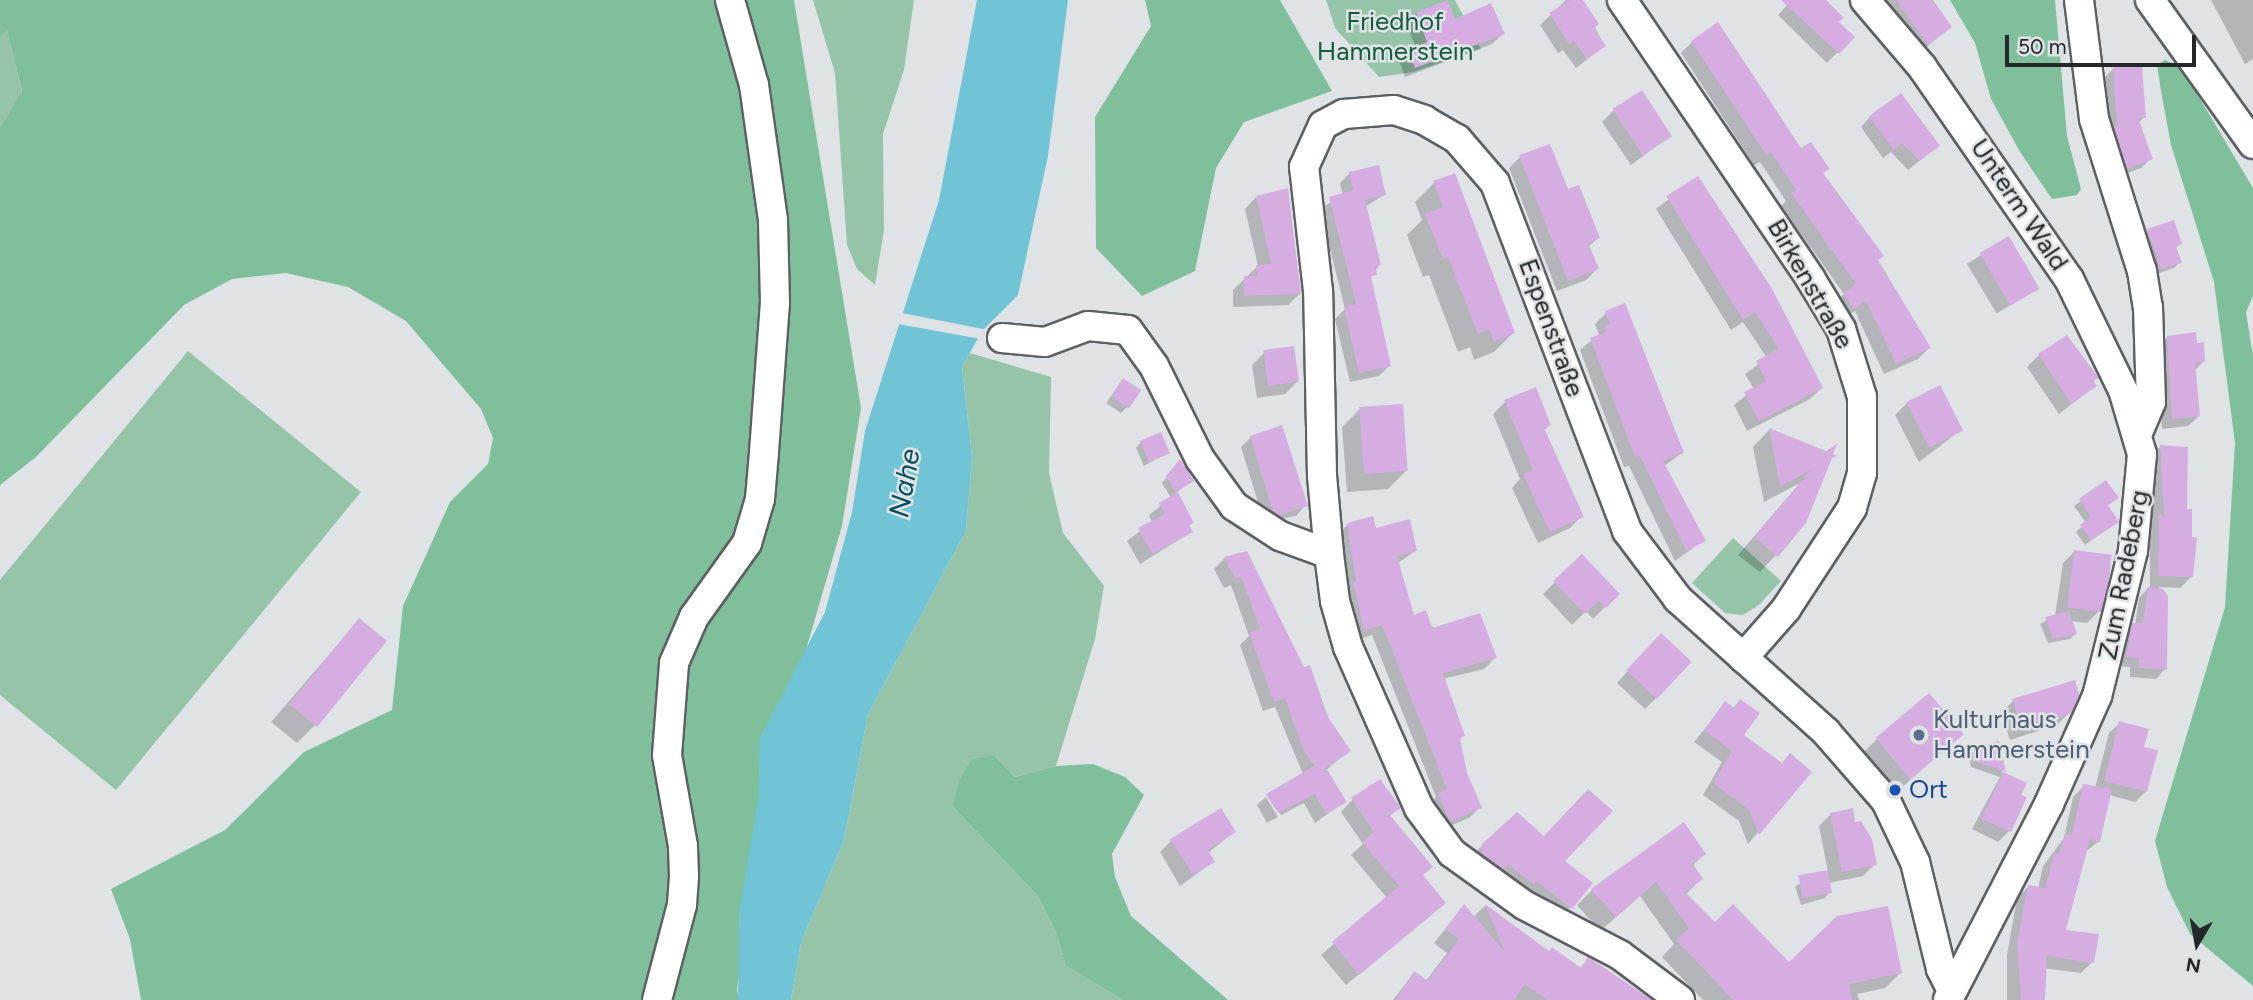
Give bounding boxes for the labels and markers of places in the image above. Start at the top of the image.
place label: Kulturhaus Hammerstein [1933,704,2090,766]
marker: Kulturhaus Hammerstein [1911,727,1927,743]
place label: Ort [1909,774,1948,806]
marker: Ort [1887,782,1903,798]

